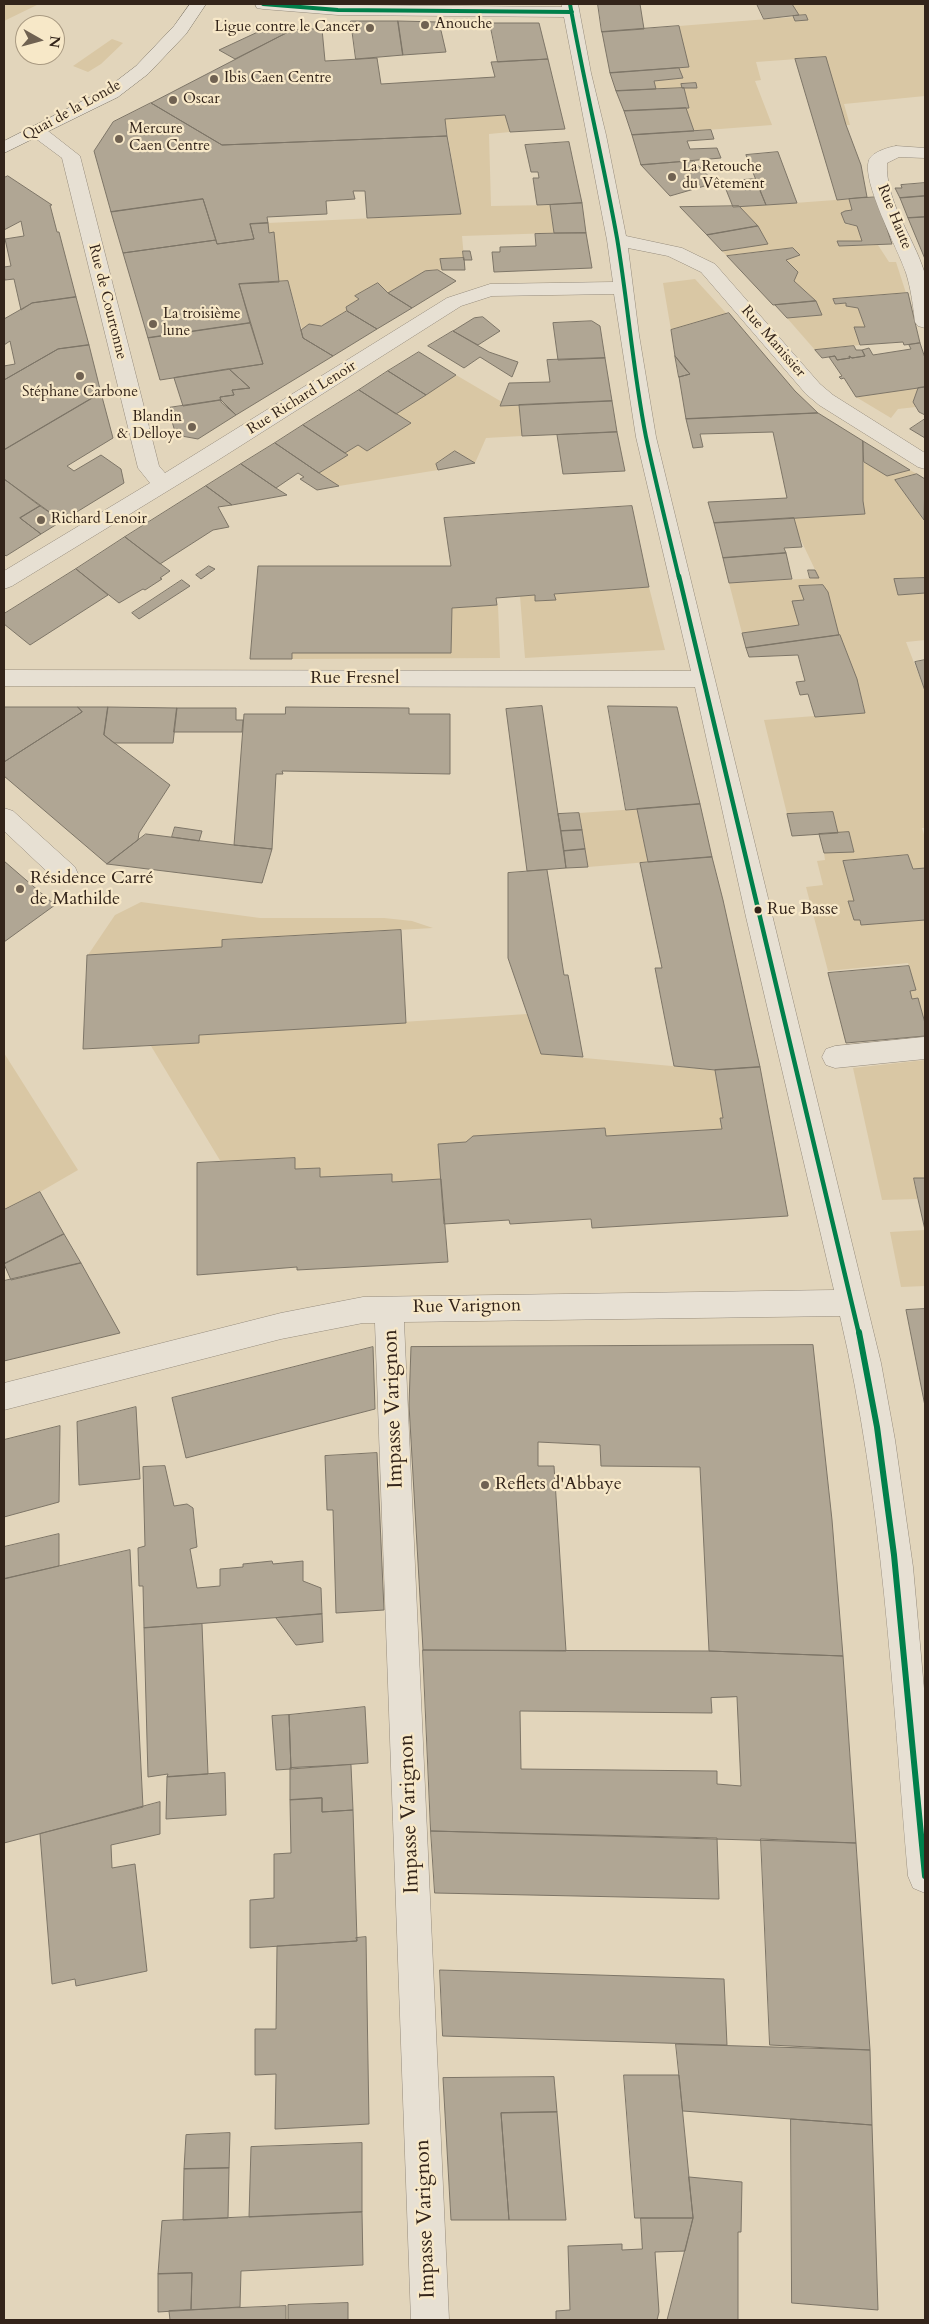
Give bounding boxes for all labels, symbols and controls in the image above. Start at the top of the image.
north arrow [15,15,65,65]
place label: Anouche [435,16,492,34]
place label: Ligue contre le Cancer [214,19,360,37]
marker: Anouche [419,19,431,31]
marker: Ligue contre le Cancer [364,22,376,34]
text: N [44,35,65,49]
place label: Ibis Caen Centre [224,70,332,88]
marker: Ibis Caen Centre [208,73,220,85]
street label: Quai de la Londe [20,77,124,145]
place label: Oscar [183,91,220,109]
marker: Oscar [167,94,179,106]
place label: Mercure Caen Centre [129,121,210,156]
marker: Mercure Caen Centre [113,133,125,145]
place label: La Retouche du Vêtement [682,159,764,194]
marker: La Retouche du Vêtement [666,171,678,183]
street label: Rue Haute [873,182,915,252]
street label: Rue de Courtonne [84,242,130,362]
street label: Rue Manissier [737,302,809,382]
place label: La troisième lune [163,306,241,341]
marker: La troisième lune [147,318,159,330]
street label: Rue Richard Lenoir [244,357,360,439]
marker: Stéphane Carbone [74,370,86,382]
place label: Stéphane Carbone [22,384,138,402]
place label: Blandin & Delloye [117,409,182,444]
marker: Blandin & Delloye [186,421,198,433]
place label: Richard Lenoir [51,511,147,529]
marker: Richard Lenoir [35,514,47,526]
street label: Rue Fresnel [310,668,400,690]
place label: Résidence Carré de Mathilde [30,868,154,911]
marker: Résidence Carré de Mathilde [14,883,26,895]
place label: Rue Basse [767,900,838,920]
marker: Rue Basse [753,905,763,915]
street label: Rue Varignon [413,1295,521,1319]
street label: Impasse Varignon [379,1329,409,1489]
place label: Reflets d'Abbaye [495,1474,622,1496]
marker: Reflets d'Abbaye [479,1479,491,1491]
street label: Impasse Varignon [395,1734,425,1894]
street label: Impasse Varignon [411,2139,441,2299]

